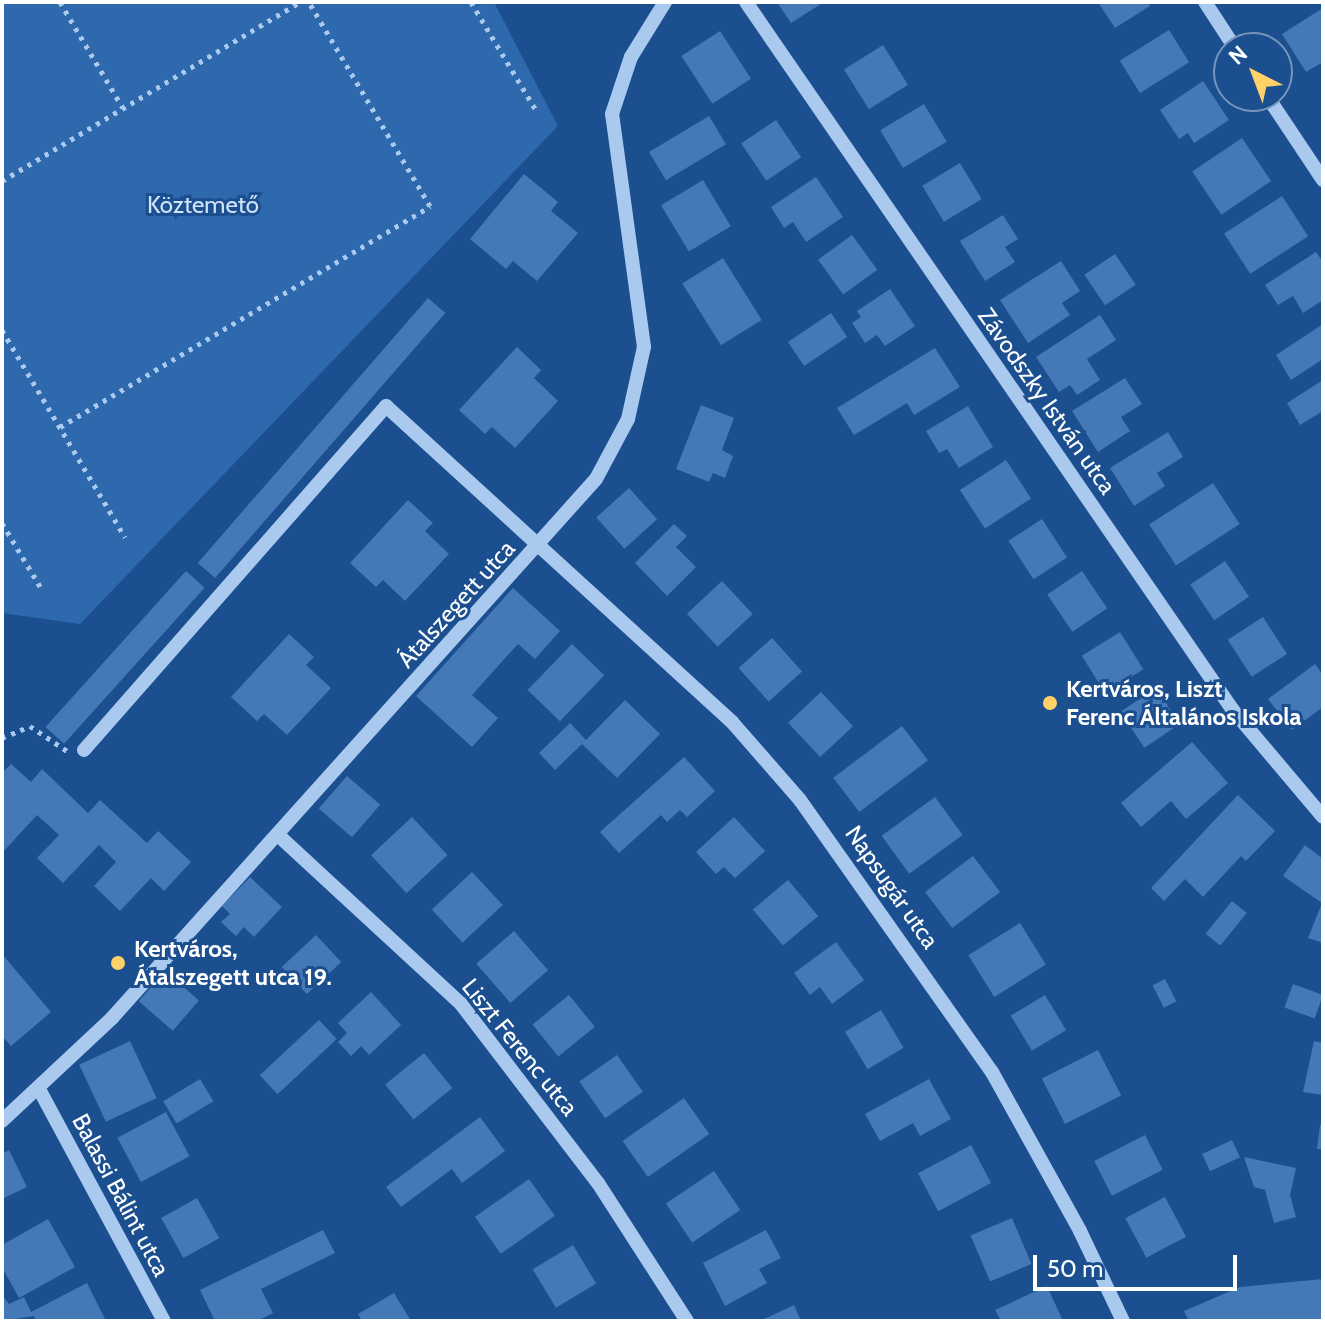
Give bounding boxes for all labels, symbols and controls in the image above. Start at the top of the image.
north arrow [1213,32,1293,112]
text: N [1223,40,1253,71]
park label: Köztemető [147,191,259,219]
street label: Závodszky István utca [972,302,1122,500]
street label: Átalszegett utca [391,534,521,674]
place label: Kertváros, Liszt Ferenc Általános Iskola [1066,675,1301,731]
marker: Kertváros, Liszt Ferenc Általános Iskola [1041,694,1059,712]
street label: Napsugár utca [839,820,945,954]
place label: Kertváros, Átalszegett utca 19. [134,935,332,991]
marker: Kertváros, Átalszegett utca 19. [109,954,127,972]
street label: Liszt Ferenc utca [456,973,584,1121]
street label: Balassi Bálint utca [66,1109,176,1281]
scale bar [1037,1239,1241,1289]
text: 50 m [1047,1254,1103,1283]

